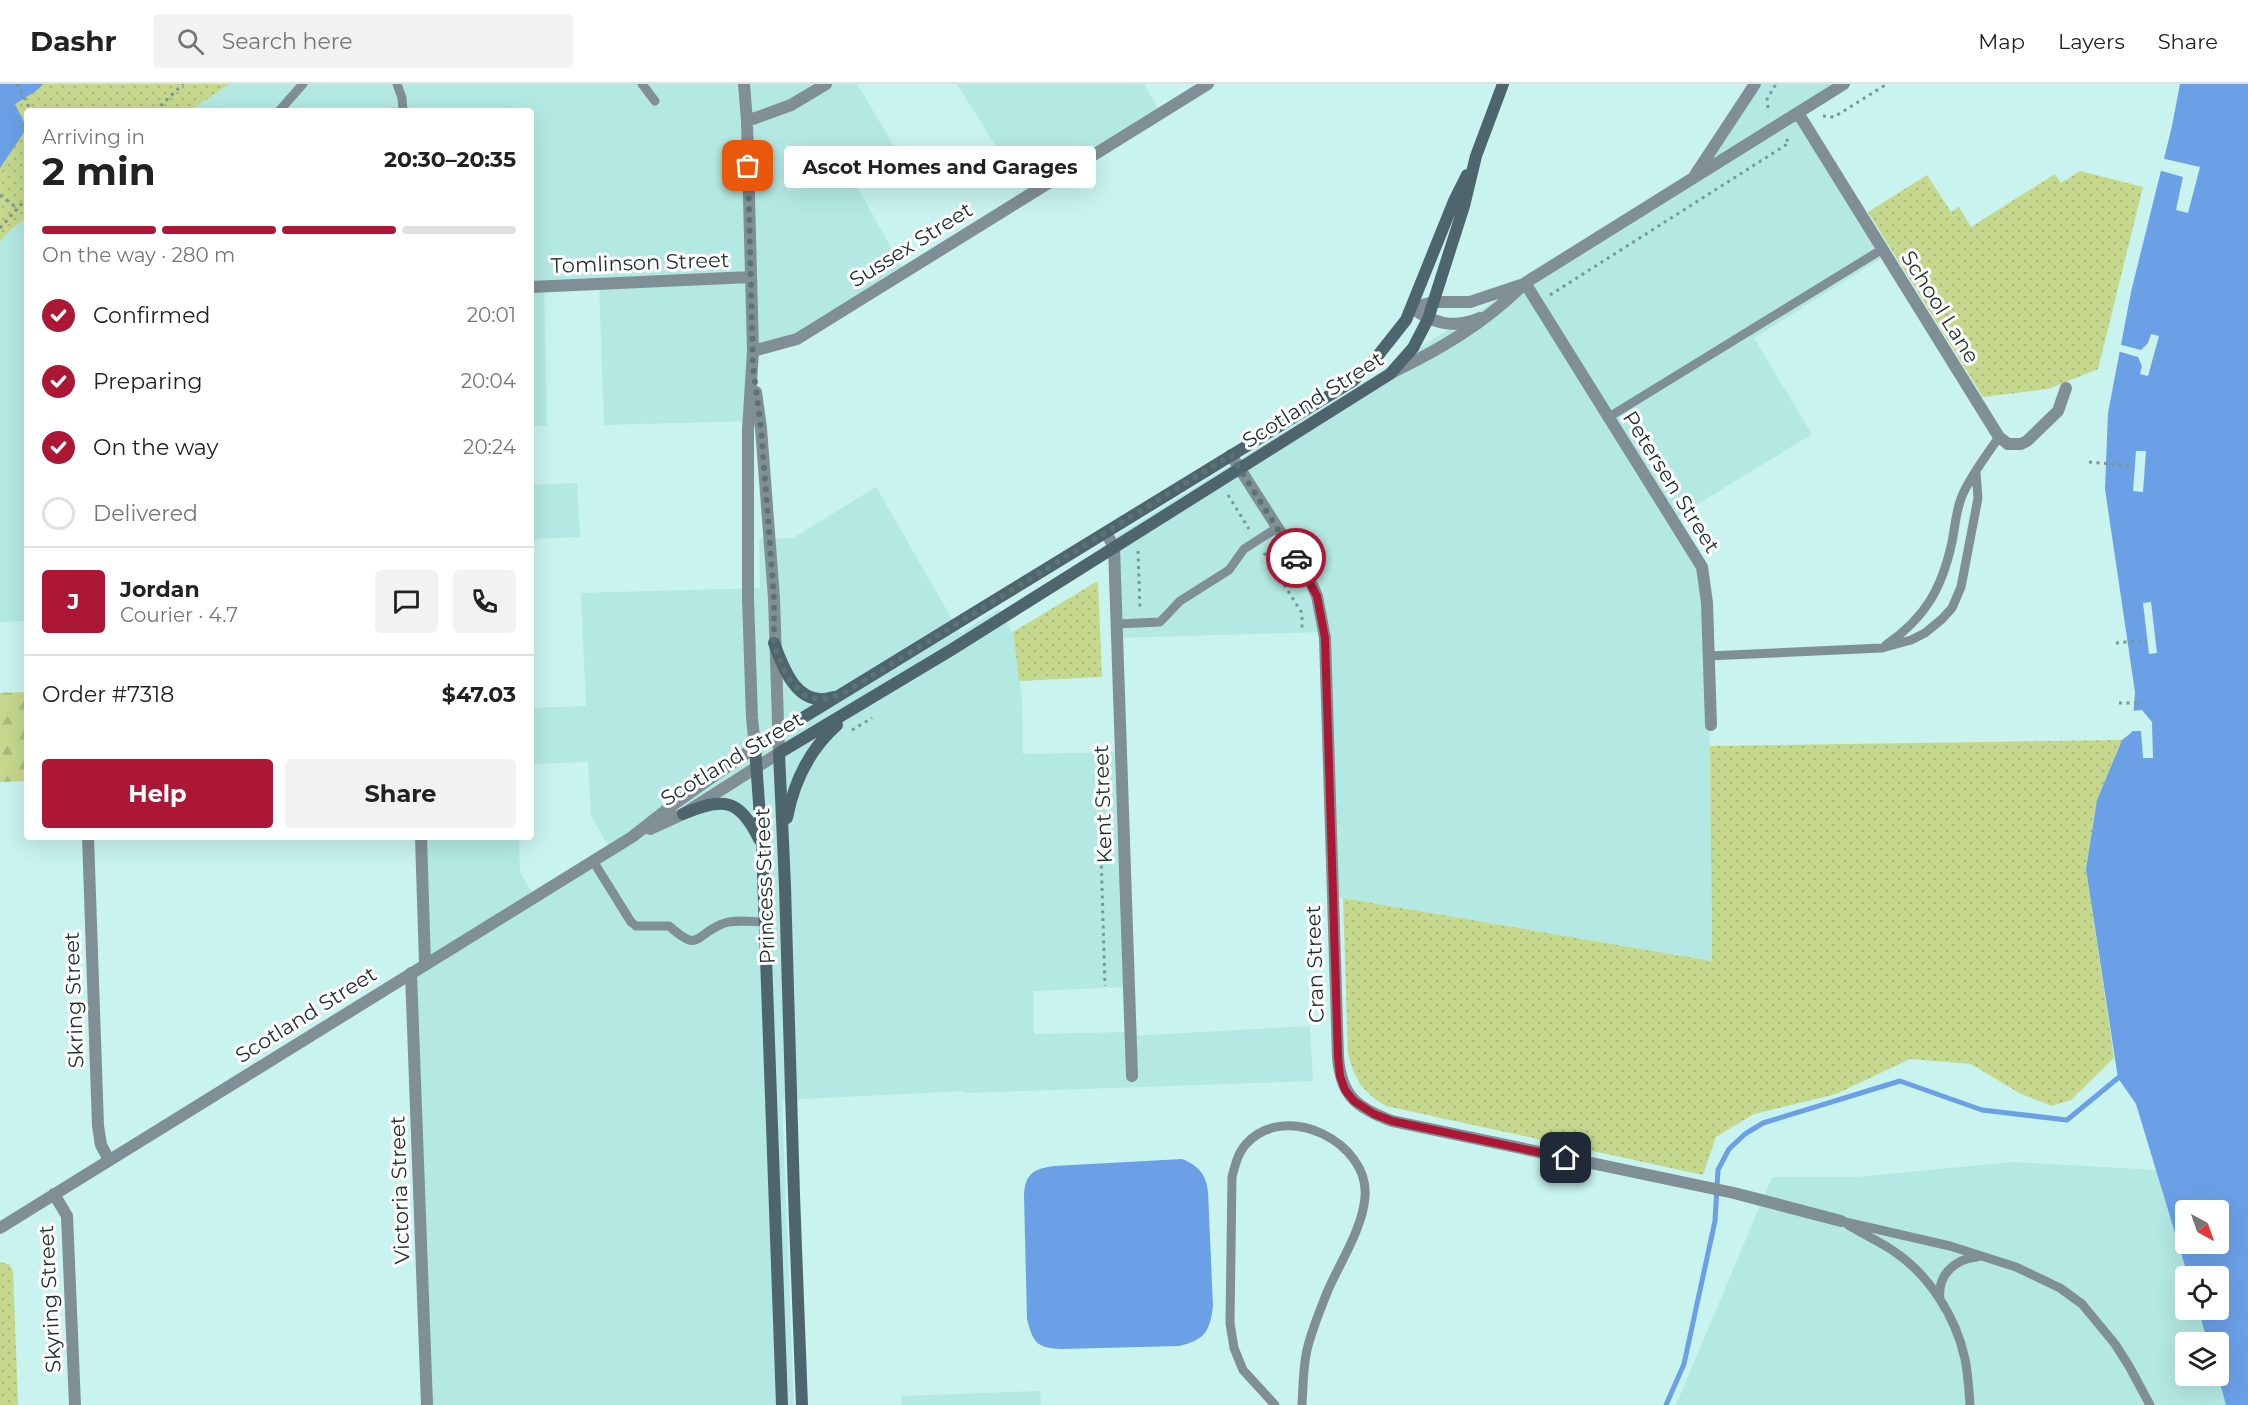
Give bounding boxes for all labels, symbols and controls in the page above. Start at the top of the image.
search box [153,14,573,68]
text: Dashr [30,24,117,58]
icon: search [174,25,207,58]
text: Search here [222,28,353,55]
text: Map [1978,29,2025,54]
text: Layers [2058,29,2125,54]
text: Share [2158,29,2218,54]
text: Arriving in [42,125,145,149]
pin [722,140,773,191]
callout: Ascot Homes and Garages [784,145,1096,187]
text: 20:30–20:35 [384,146,516,173]
text: 2 min [42,147,156,195]
icon: bag [731,149,764,182]
text: Ascot Homes and Garages [802,155,1078,179]
street label: Sussex Street [845,197,977,292]
text: On the way · 280 m [42,243,235,267]
street label: School Lane [1896,246,1985,368]
street label: Tomlinson Street [550,247,730,278]
icon: check [42,299,75,332]
text: Confirmed [93,302,210,329]
text: 20:01 [467,303,516,327]
street label: Scotland Street [1238,346,1388,453]
icon: check [42,365,75,398]
text: Preparing [93,368,202,395]
text: 20:04 [461,369,516,393]
street label: Petersen Street [1618,406,1725,557]
icon: check [42,431,75,464]
text: On the way [93,434,218,461]
text: 20:24 [463,435,516,459]
text: Delivered [93,500,198,527]
courier [1266,528,1326,588]
icon: car [1280,542,1313,575]
button: chat [375,570,438,633]
button: phone [453,570,516,633]
text: Jordan [120,576,200,603]
text: J [68,588,79,615]
text: Courier · 4.7 [120,603,238,627]
text: Order #7318 [42,681,174,708]
text: $47.03 [442,681,516,708]
street label: Scotland Street [656,706,807,811]
street label: Kent Street [1088,744,1117,864]
button: Help [42,759,273,828]
button: Share [285,759,516,828]
street label: Princess Street [749,807,780,965]
street label: Cran Street [1300,905,1329,1023]
street label: Skring Street [59,931,88,1069]
street label: Scotland Street [231,961,381,1068]
street label: Victoria Street [384,1115,415,1265]
pin [1540,1132,1591,1183]
icon: home [1549,1141,1582,1174]
north arrow [2175,1200,2229,1254]
map controls [2175,1200,2229,1386]
street label: Skyring Street [33,1225,66,1373]
button: locate [2175,1266,2229,1320]
button: layers [2175,1332,2229,1386]

